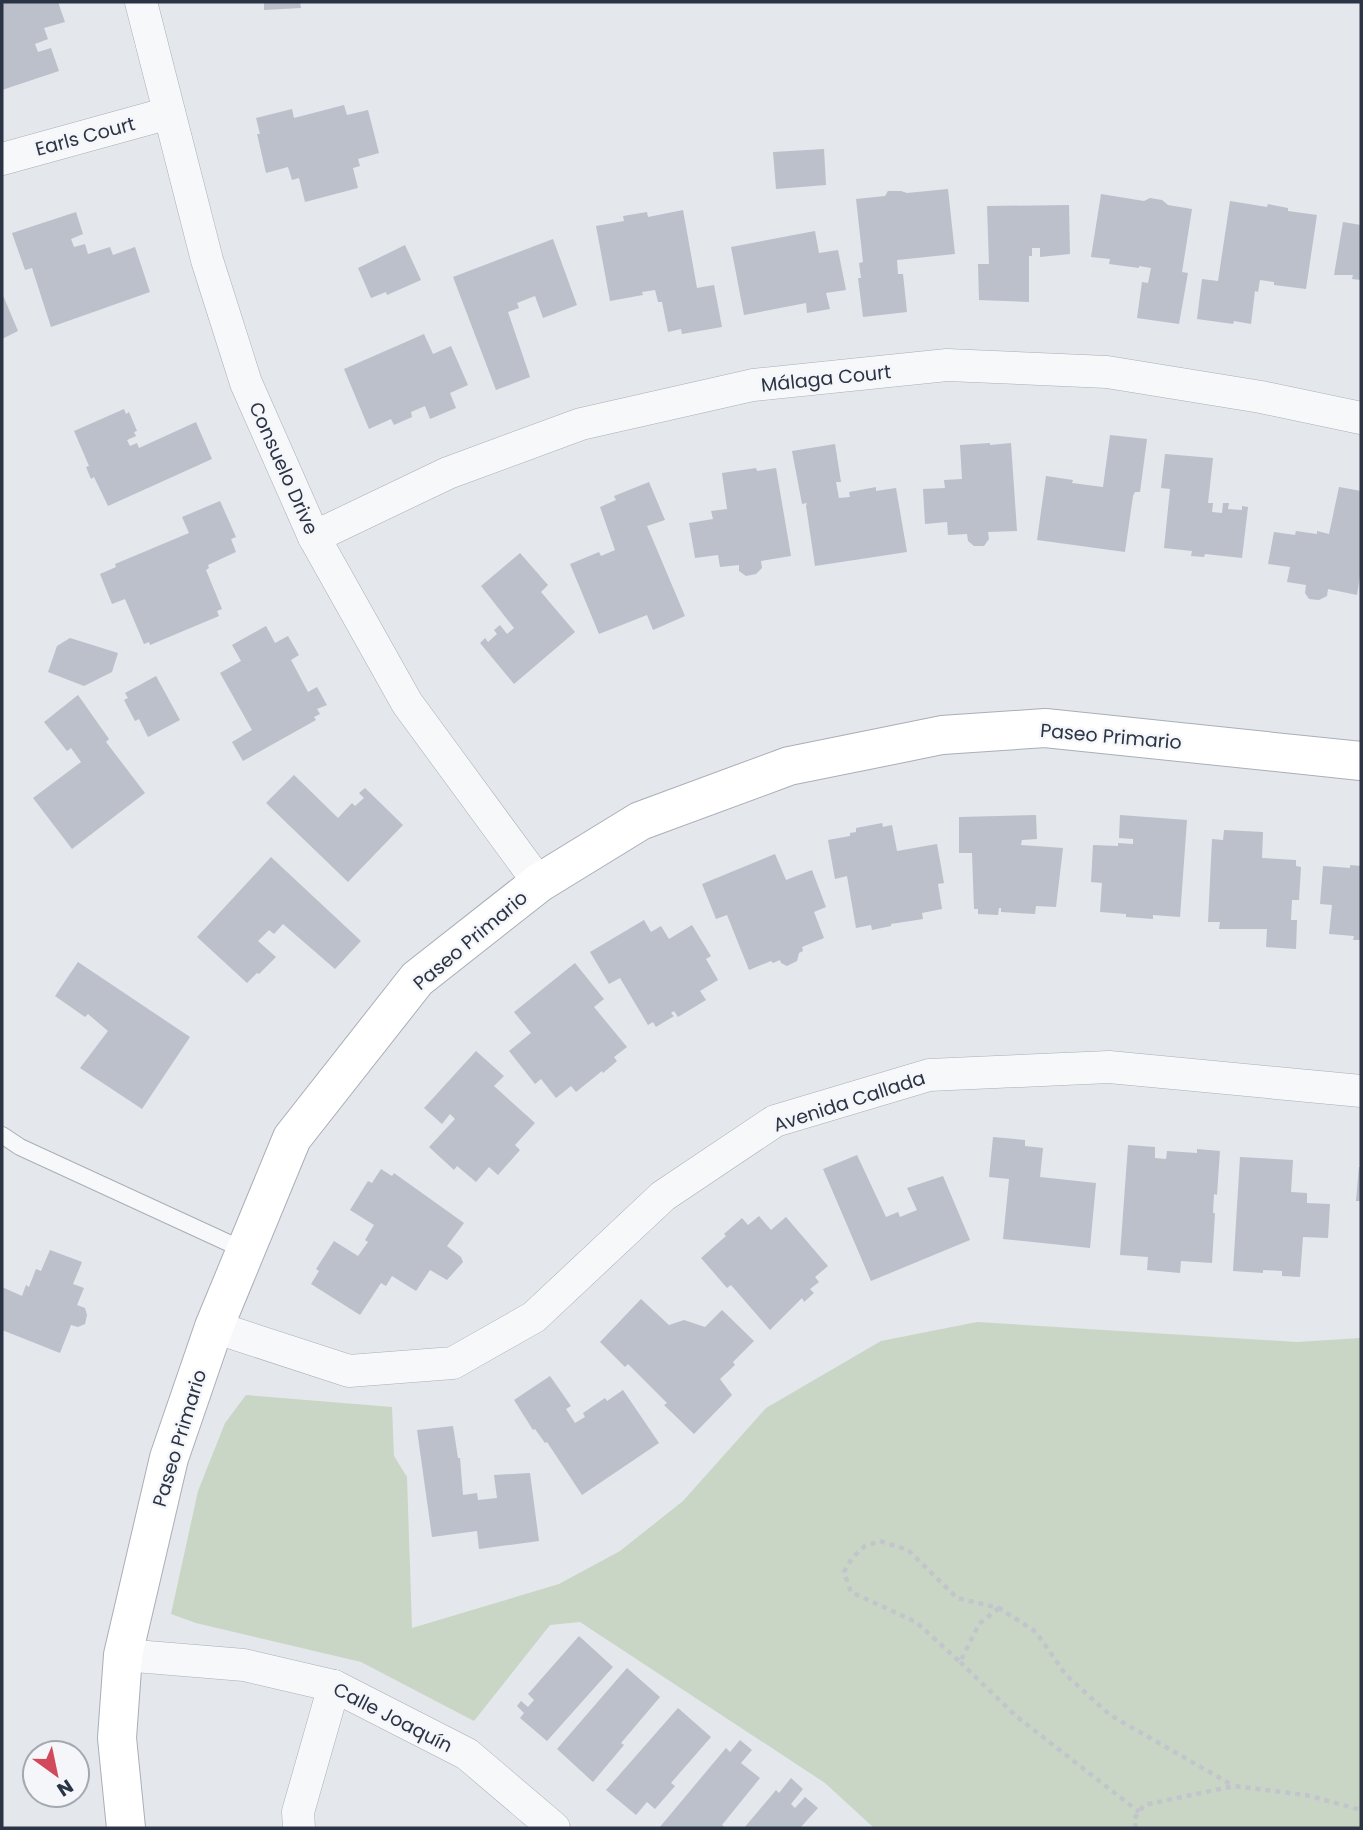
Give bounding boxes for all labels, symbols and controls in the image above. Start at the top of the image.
street label: Earls Court [32,110,138,163]
street label: Málaga Court [760,358,892,399]
street label: Consuelo Drive [242,398,325,539]
street label: Paseo Primario [1039,717,1183,756]
street label: Paseo Primario [407,884,533,996]
street label: Avenida Callada [770,1064,929,1139]
street label: Paseo Primario [146,1366,213,1510]
street label: Calle Joaquín [328,1676,457,1759]
north arrow [21,1739,91,1809]
text: N [52,1773,78,1803]

